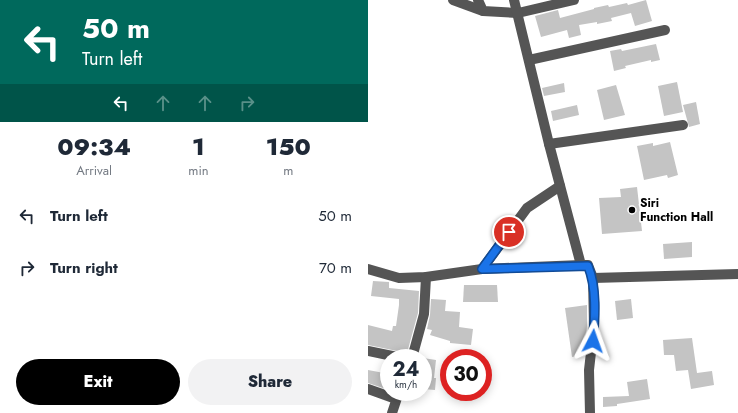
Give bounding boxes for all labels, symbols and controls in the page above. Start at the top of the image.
text: 50 m [82,8,150,49]
icon: left [16,16,68,68]
text: Turn left [82,46,142,72]
icon: left [110,92,132,114]
icon: ahead [152,92,174,114]
icon: ahead [194,92,216,114]
icon: right [236,92,258,114]
text: 09:34 [57,129,131,164]
text: 1 [192,129,205,164]
text: 150 [266,129,311,164]
text: Arrival [76,161,112,180]
text: min [188,161,209,180]
text: m [283,161,293,180]
place label: Siri Function Hall [640,194,713,226]
icon: left [16,205,38,227]
text: Turn left [50,205,108,227]
text: 50 m [318,205,352,227]
marker: Siri Function Hall [627,205,637,215]
pin [492,215,526,249]
icon: arrive [498,221,520,243]
icon: right [16,257,38,279]
text: Turn right [50,257,118,279]
text: 70 m [319,257,352,279]
position arrow [572,320,614,362]
speed limit sign: 30 [440,349,492,401]
text: 24 [392,355,420,384]
button: Exit [16,359,180,405]
button: Share [188,359,352,405]
text: km/h [395,377,417,392]

